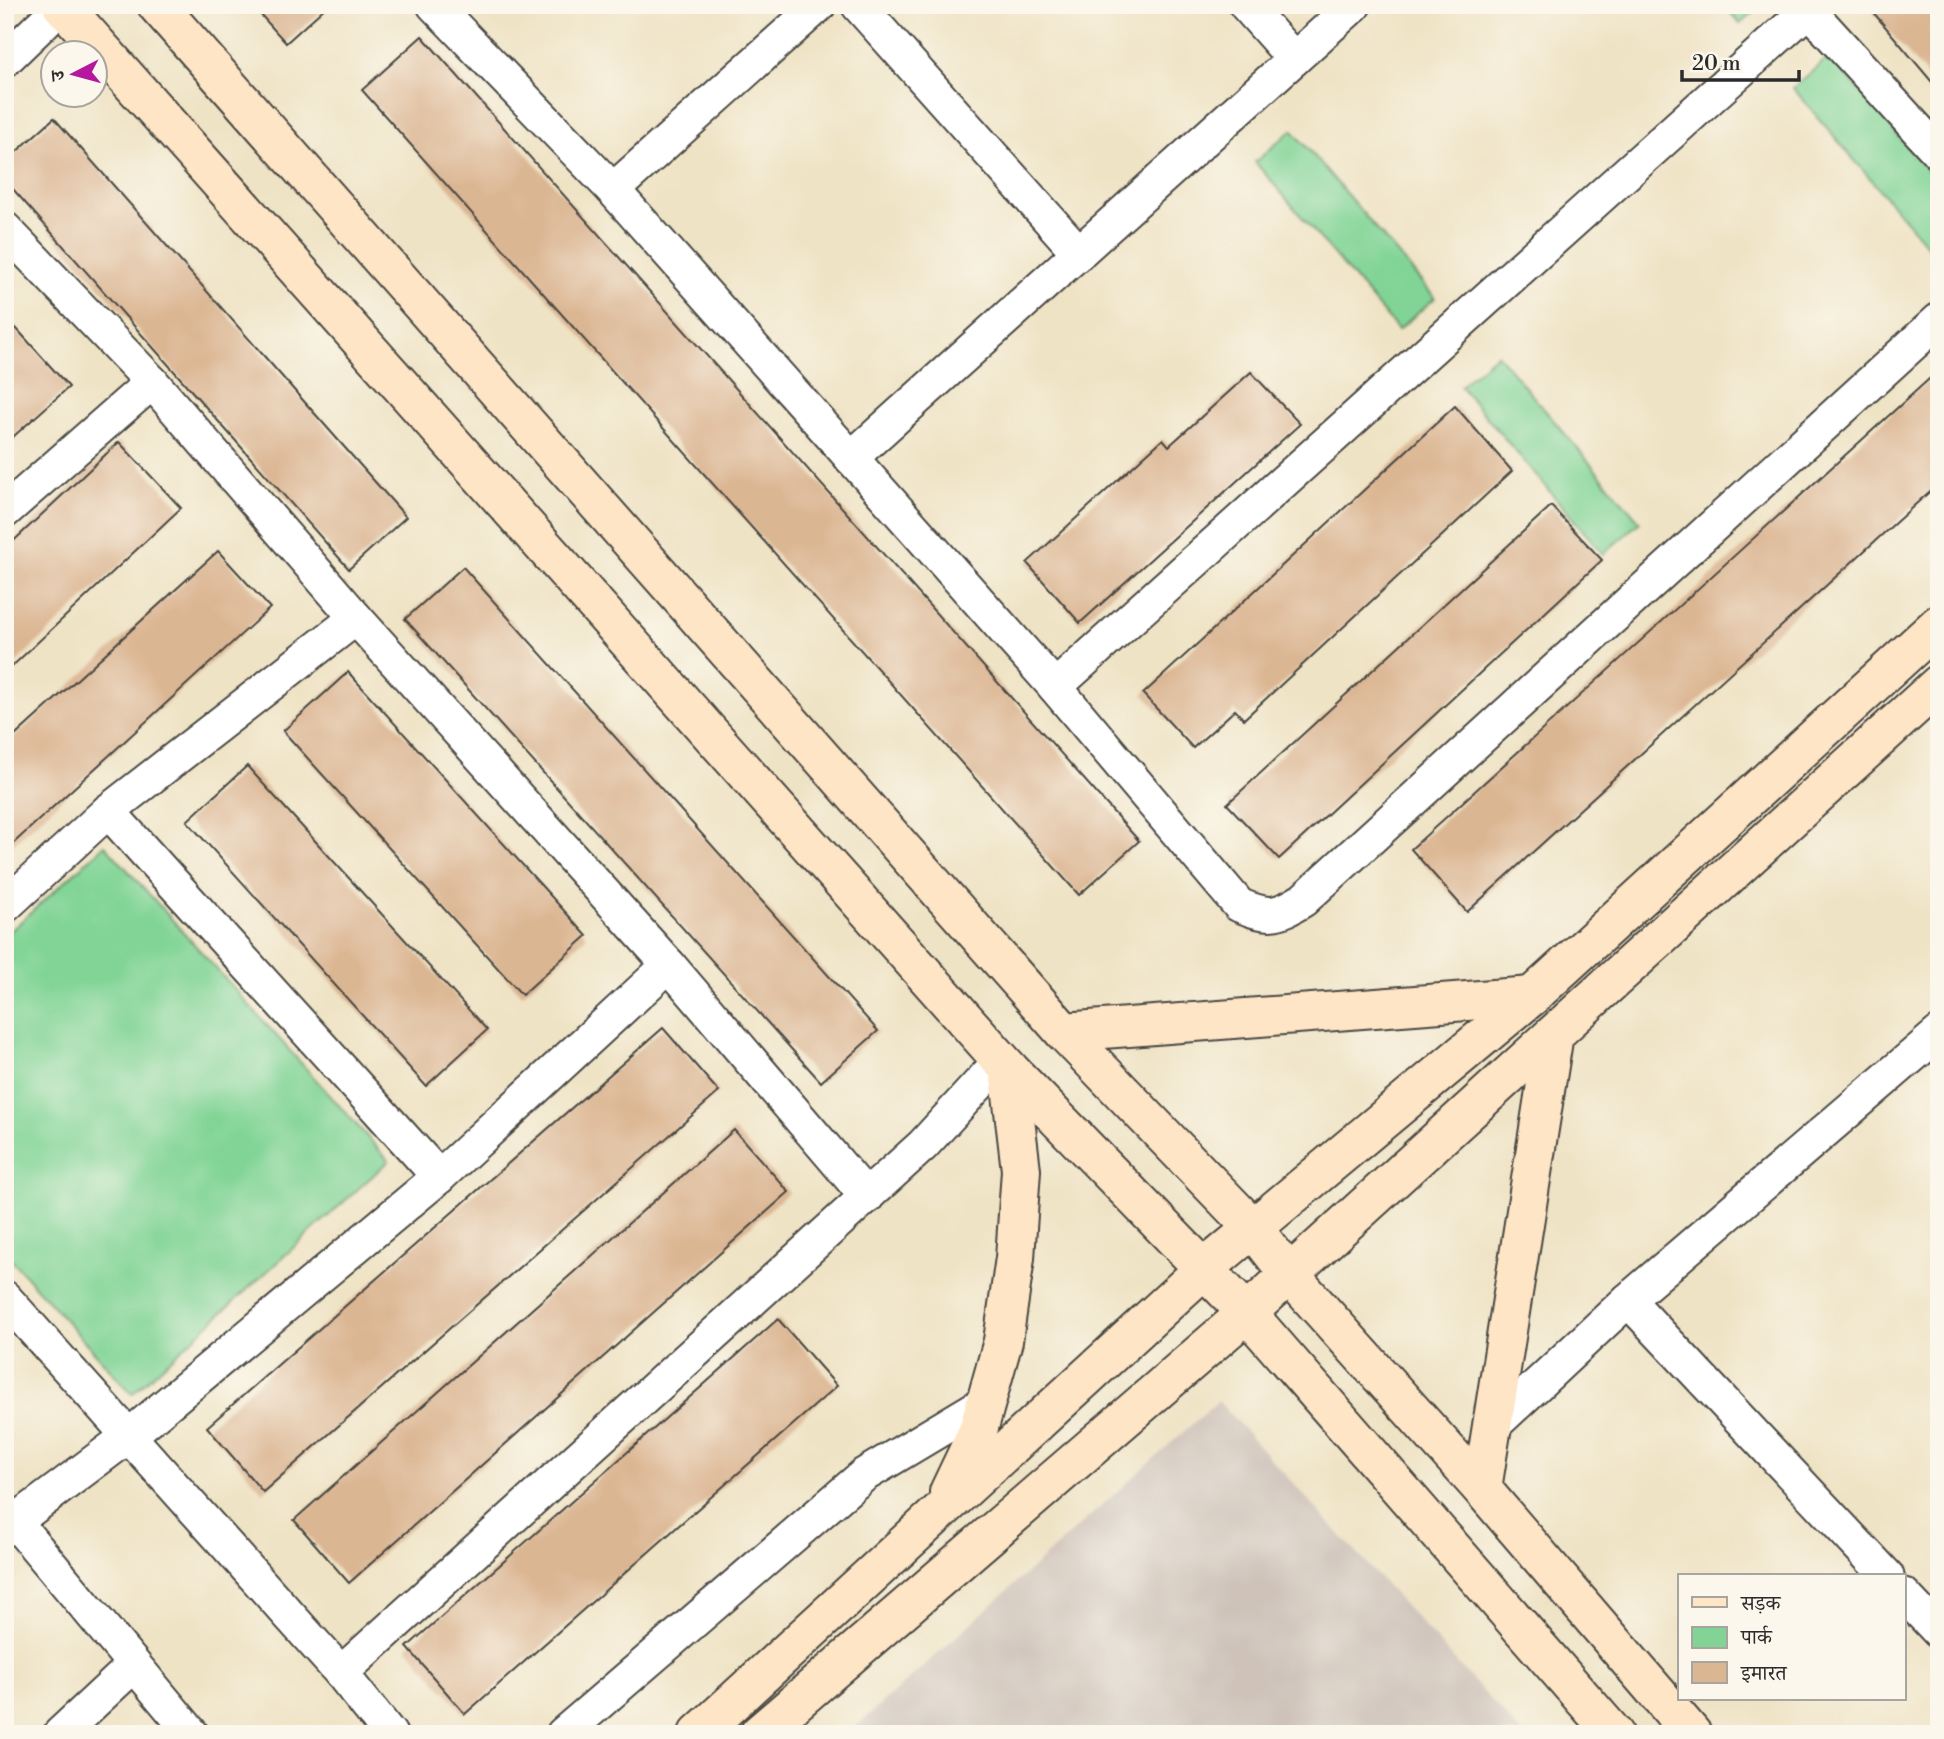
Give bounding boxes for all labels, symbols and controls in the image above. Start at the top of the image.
north arrow [38,38,108,108]
scale bar [1682,38,1799,82]
text: 20 m [1692,51,1741,77]
text: उ [46,68,71,84]
legend [1678,1574,1906,1700]
text: सड़क [1740,1591,1781,1617]
text: पार्क [1740,1625,1773,1651]
text: इमारत [1740,1661,1788,1687]

